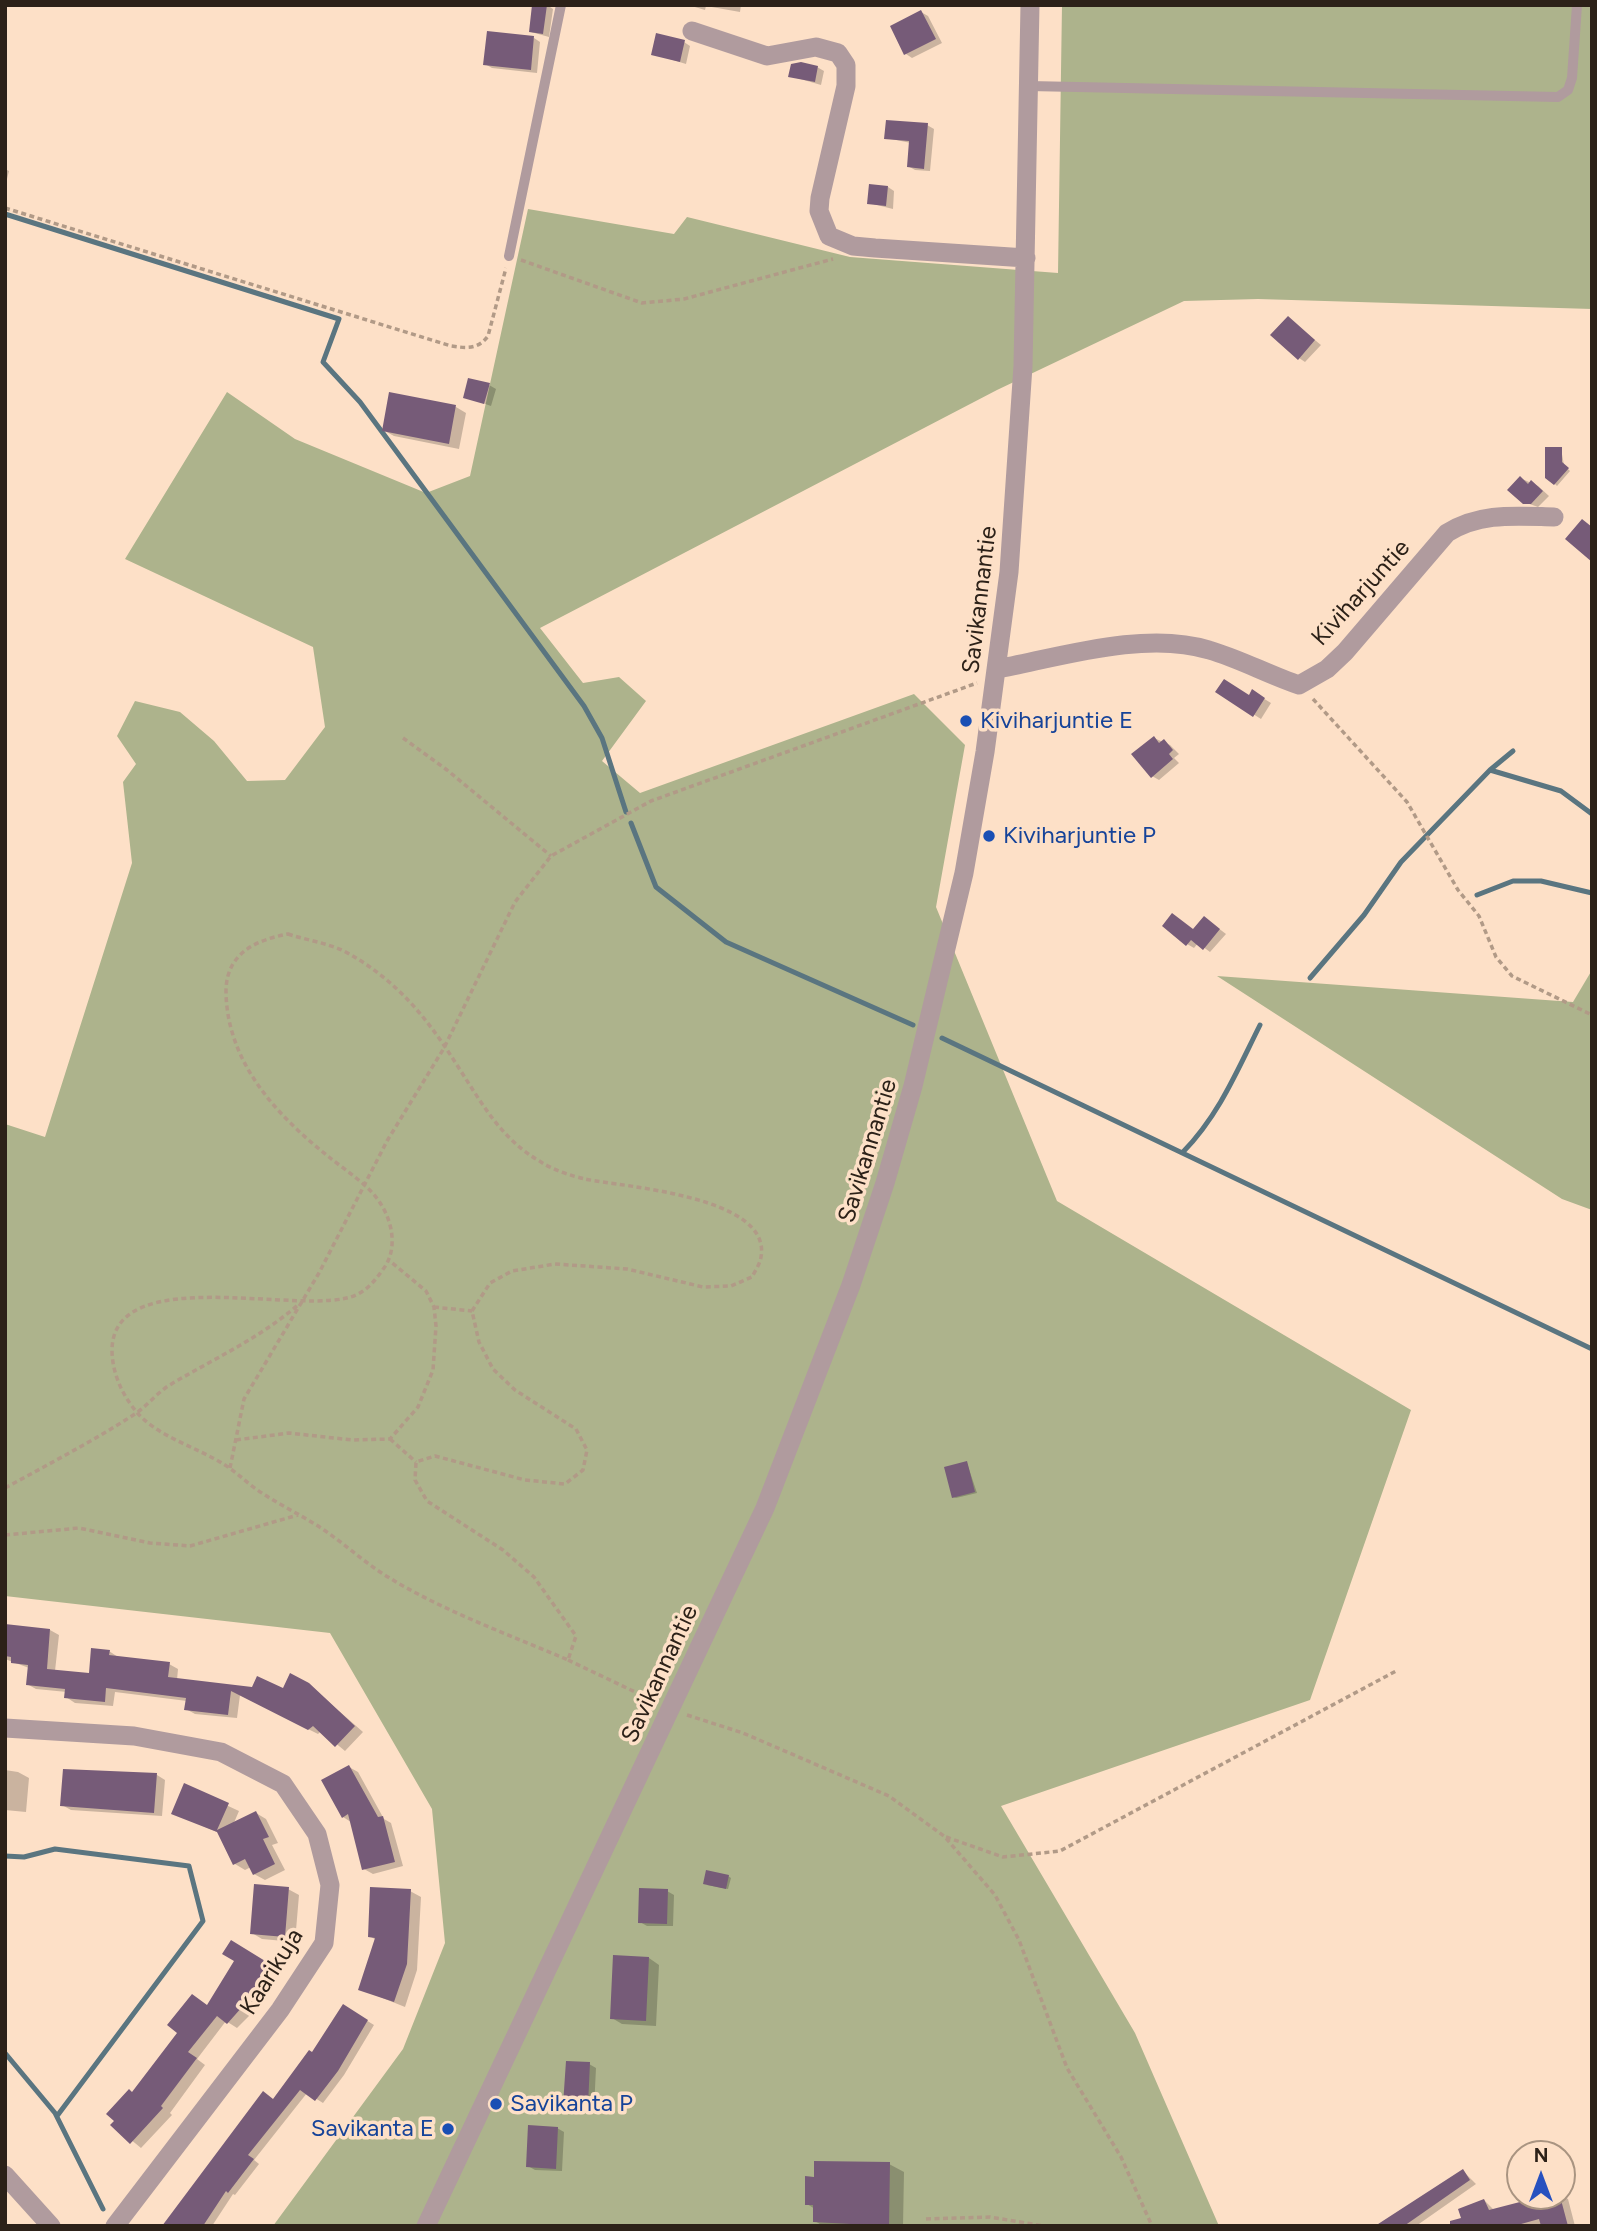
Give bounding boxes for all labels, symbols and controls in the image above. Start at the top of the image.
street label: Savikannantie [957,524,1003,676]
street label: Kiviharjuntie [1306,534,1416,652]
place label: Kiviharjuntie E [980,707,1133,735]
marker: Kiviharjuntie E [958,713,974,729]
place label: Kiviharjuntie P [1003,822,1156,850]
marker: Kiviharjuntie P [981,828,997,844]
street label: Savikannantie [833,1076,903,1226]
street label: Savikannantie [616,1601,704,1747]
street label: Kaarikuja [234,1924,310,2020]
place label: Savikanta P [510,2090,633,2118]
marker: Savikanta P [488,2096,504,2112]
place label: Savikanta E [311,2115,434,2143]
marker: Savikanta E [440,2121,456,2137]
north arrow [1506,2140,1576,2210]
text: N [1534,2144,1548,2167]

